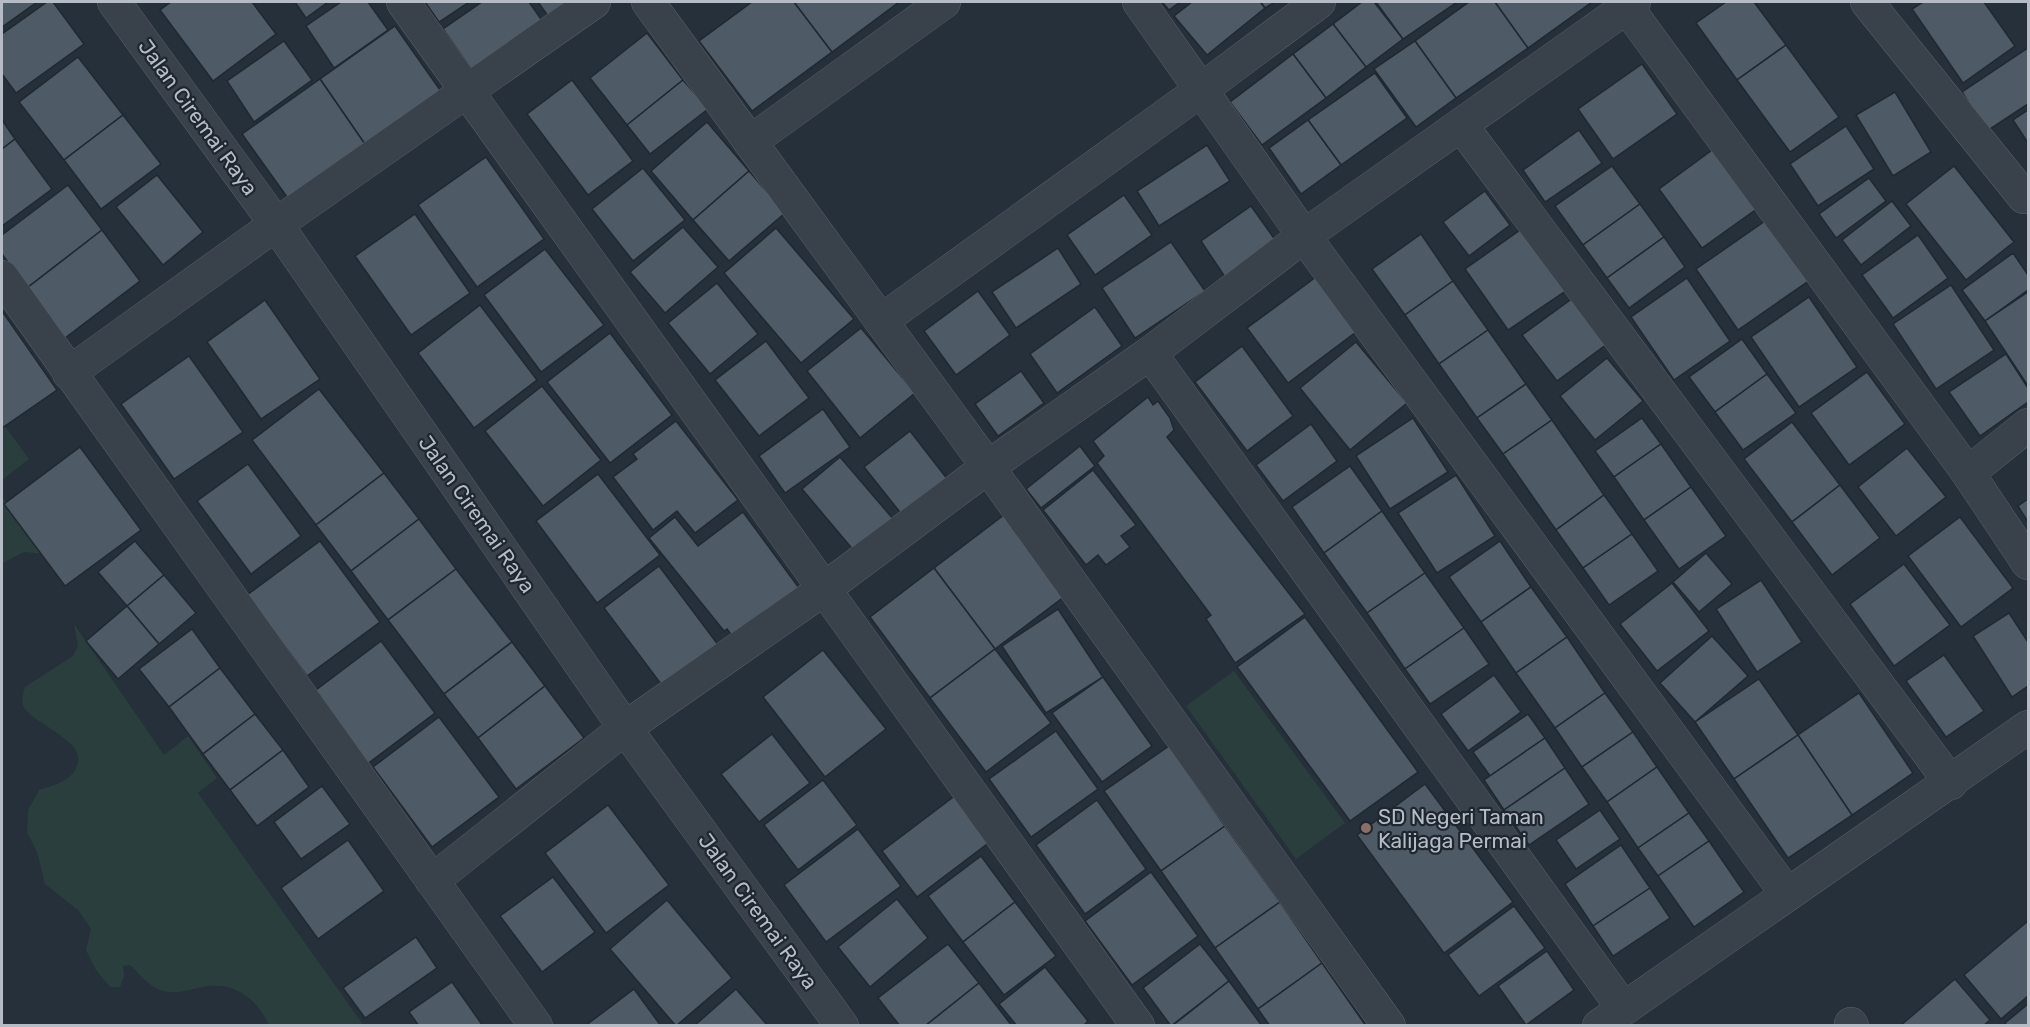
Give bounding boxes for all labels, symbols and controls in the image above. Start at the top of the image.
street label: Jalan Ciremai Raya [133,34,263,200]
street label: Jalan Ciremai Raya [413,430,541,598]
place label: SD Negeri Taman Kalijaga Permai [1378,804,1544,853]
marker: SD Negeri Taman Kalijaga Permai [1359,821,1373,835]
street label: Jalan Ciremai Raya [693,828,823,994]

